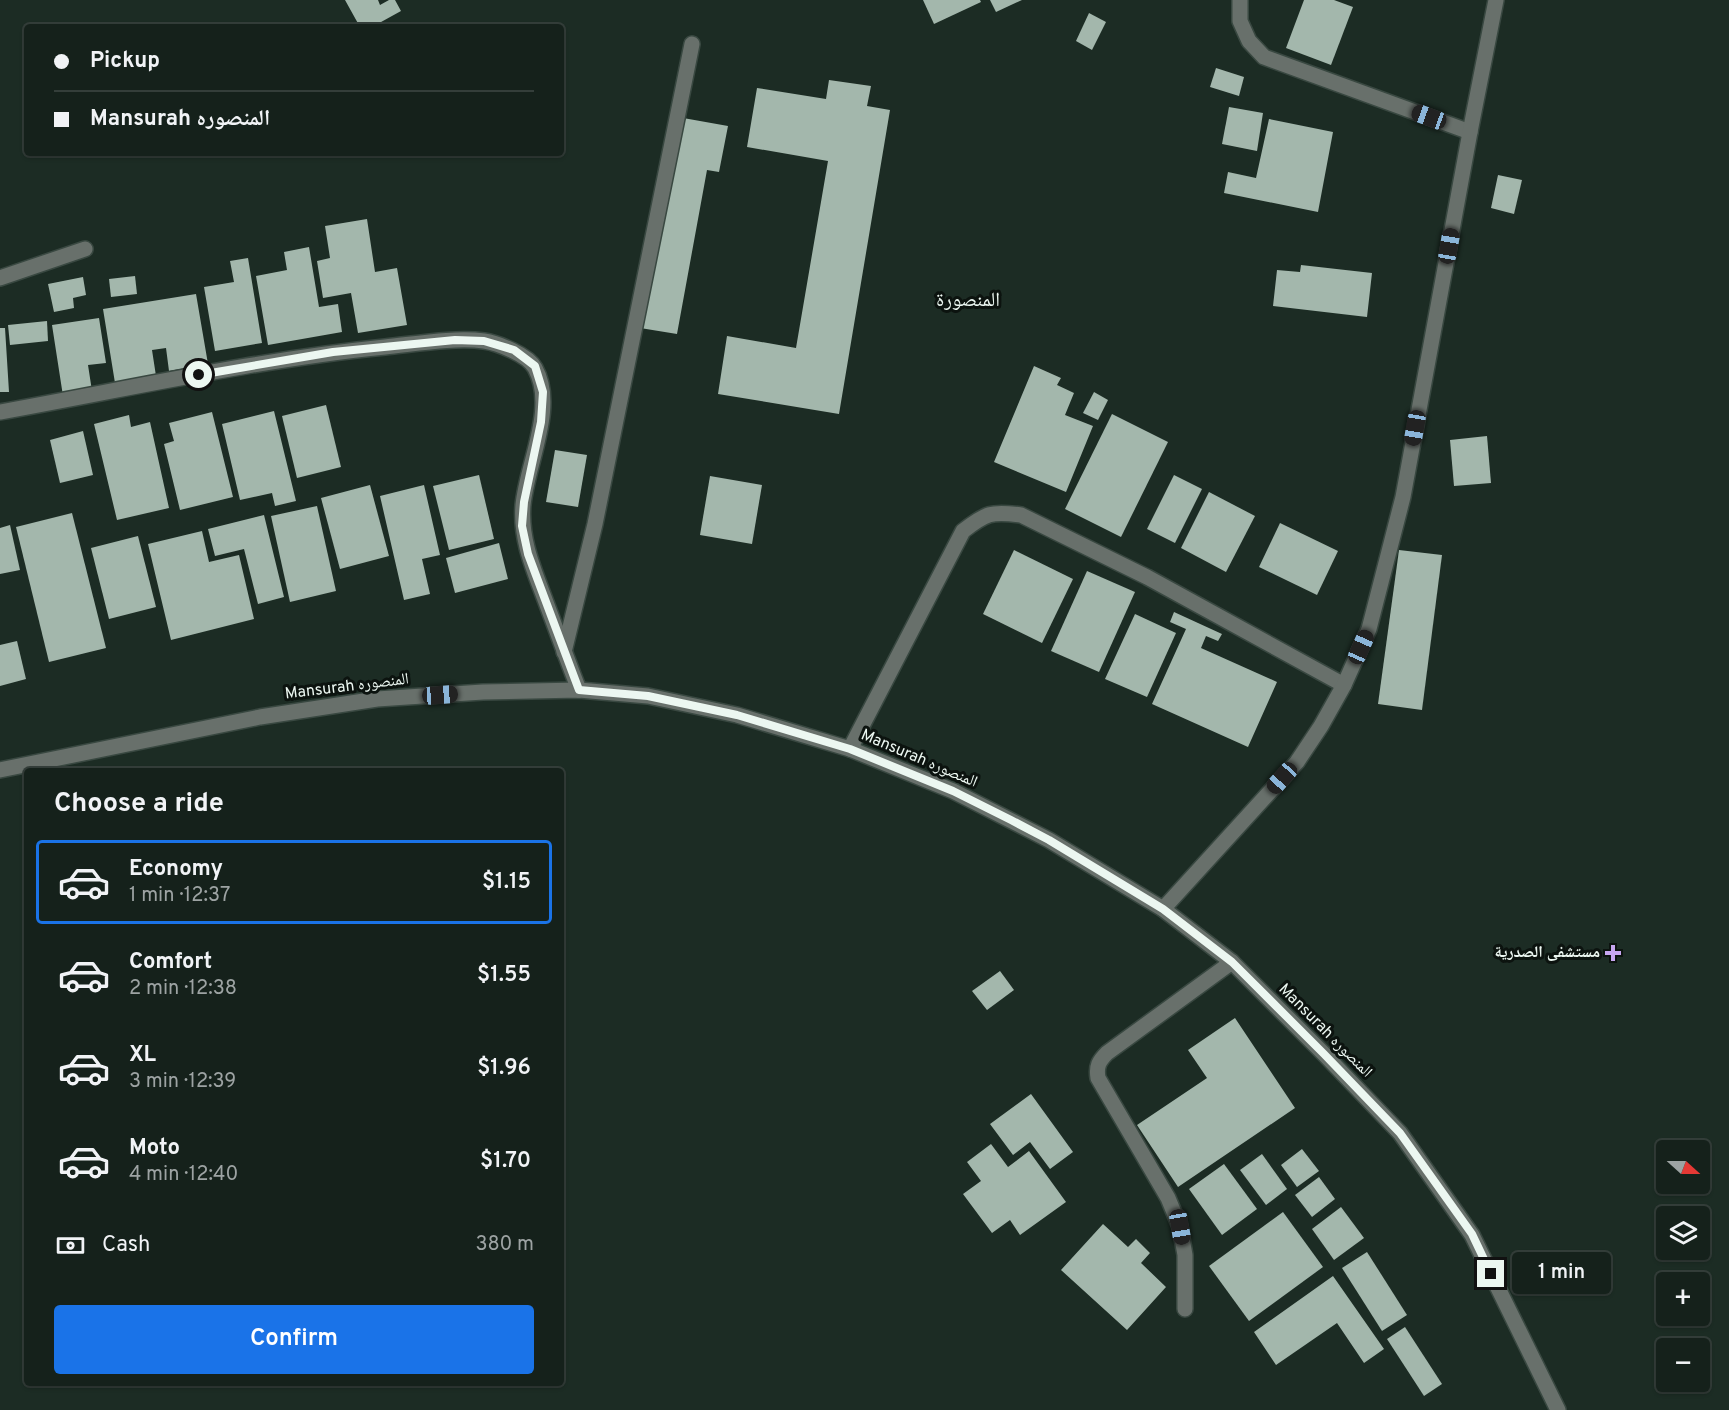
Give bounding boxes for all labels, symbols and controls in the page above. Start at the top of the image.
text: Pickup [90,48,160,75]
car [1409,102,1449,132]
text: Mansurah المنصوره [90,106,270,133]
car [1437,227,1461,265]
district label: المنصورة [936,288,1000,314]
route start [185,361,212,388]
car [1403,409,1427,447]
car [1345,627,1377,667]
street label: Mansurah المنصوره [284,669,410,705]
car [421,685,459,705]
street label: Mansurah المنصوره [858,725,980,793]
car [1263,759,1301,797]
text: Choose a ride [54,787,224,821]
icon: car [57,855,111,909]
text: Economy [129,856,223,883]
text: $1.15 [482,869,531,896]
text: 1 min · 12:37 [129,883,230,909]
place label: مستشفى الصدرية [1494,943,1600,963]
marker: مستشفى الصدرية [1604,944,1622,962]
icon: car [57,948,111,1002]
text: Comfort [129,949,212,976]
text: $1.55 [477,962,531,989]
text: 2 min · 12:38 [129,976,237,1002]
street label: Mansurah المنصوره [1274,980,1376,1082]
icon: car [57,1041,111,1095]
text: XL [129,1042,156,1069]
text: $1.96 [477,1055,531,1082]
text: 3 min · 12:39 [129,1069,236,1095]
icon: car [57,1134,111,1188]
text: Moto [129,1135,180,1162]
north arrow [1656,1140,1710,1194]
map controls [1656,1140,1710,1392]
text: $1.70 [480,1148,531,1175]
text: 4 min · 12:40 [129,1162,238,1188]
button: layers [1656,1206,1710,1260]
car [1168,1208,1192,1246]
icon: cash [54,1229,87,1262]
text: Cash [102,1232,151,1259]
text: 380 m [475,1232,534,1258]
callout: 1 min [1512,1253,1611,1295]
route end [1477,1260,1504,1287]
text: 1 min [1538,1260,1585,1286]
button: + [1656,1272,1710,1326]
button: Confirm [54,1305,534,1374]
button: − [1656,1338,1710,1392]

